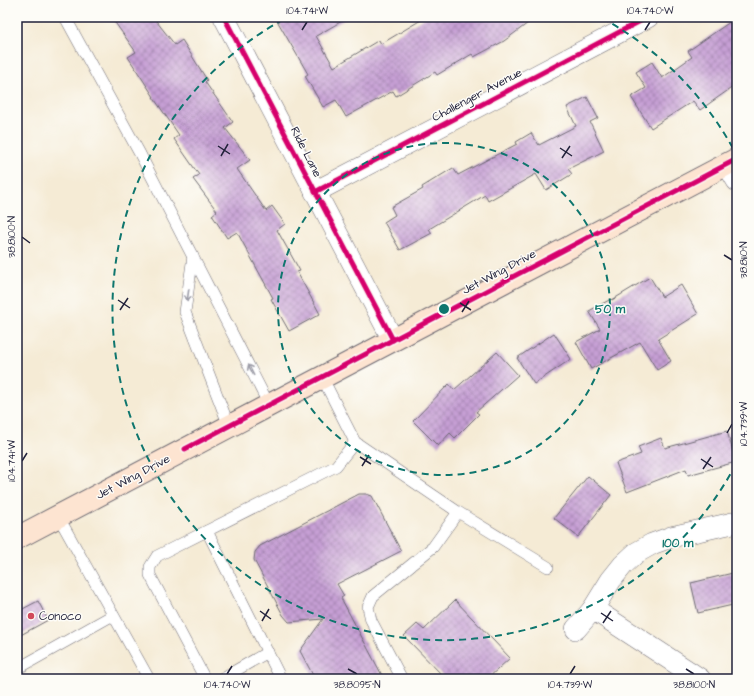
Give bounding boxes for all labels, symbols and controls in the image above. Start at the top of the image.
text: 104.741°W [286,4,328,18]
text: 104.740°W [627,4,674,18]
street label: Challenger Avenue [429,64,526,127]
street label: Ride Lane [286,124,326,181]
text: 38.8100°N [5,216,19,258]
text: 38.8110°N [737,242,751,278]
street label: Jet Wing Drive [459,245,540,300]
one-way arrow [184,288,192,301]
text: 50 m [595,301,626,318]
centre of rings [437,302,451,316]
one-way arrow [247,364,255,376]
text: 104.739°W [737,401,751,446]
text: 104.741°W [5,440,19,482]
street label: Jet Wing Drive [93,450,174,505]
text: 100 m [663,535,694,552]
place label: Conoco [39,608,82,625]
marker: Conoco [26,611,36,621]
text: 104.740°W [204,678,251,692]
text: 38.8095°N [333,678,381,692]
text: 104.739°W [548,678,593,692]
text: 38.8100°N [673,678,715,692]

